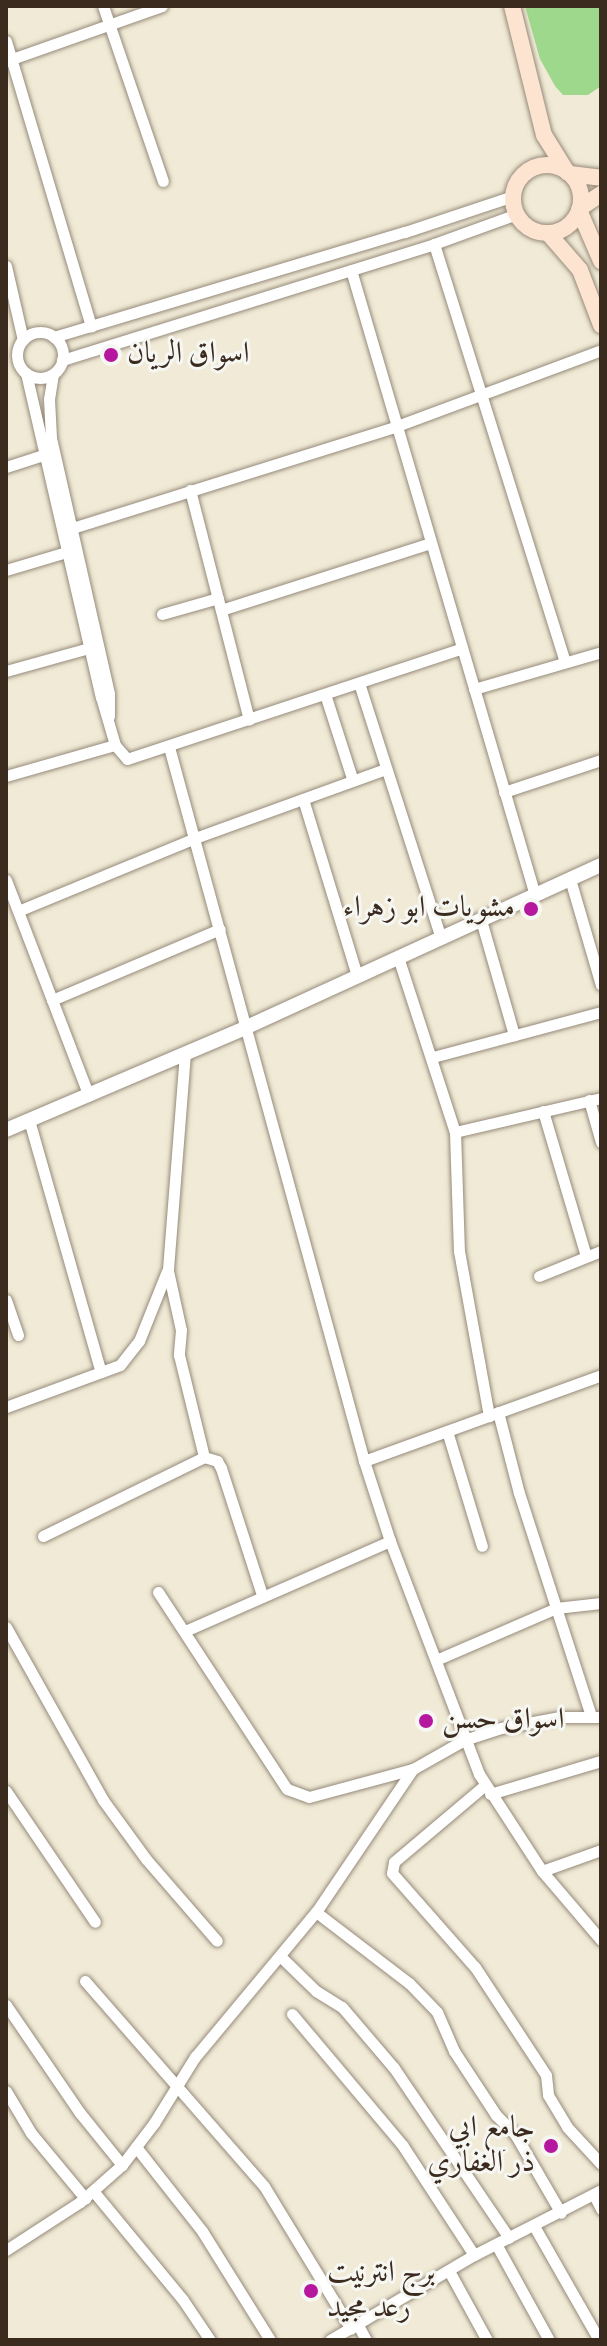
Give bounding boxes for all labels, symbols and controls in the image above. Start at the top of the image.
place label: اسواق الريان [127,337,250,373]
marker: اسواق الريان [102,346,120,364]
place label: مشويات ابو زهراء [343,891,515,927]
marker: مشويات ابو زهراء [522,900,540,918]
place label: اسواق حسن [442,1703,565,1739]
marker: اسواق حسن [417,1712,435,1730]
place label: جامع ابي ذر الغفاري [427,2111,535,2182]
marker: جامع ابي ذر الغفاري [542,2137,560,2155]
place label: برج انترنيت رعد مجيد [327,2256,435,2326]
marker: برج انترنيت رعد مجيد [302,2282,320,2300]

